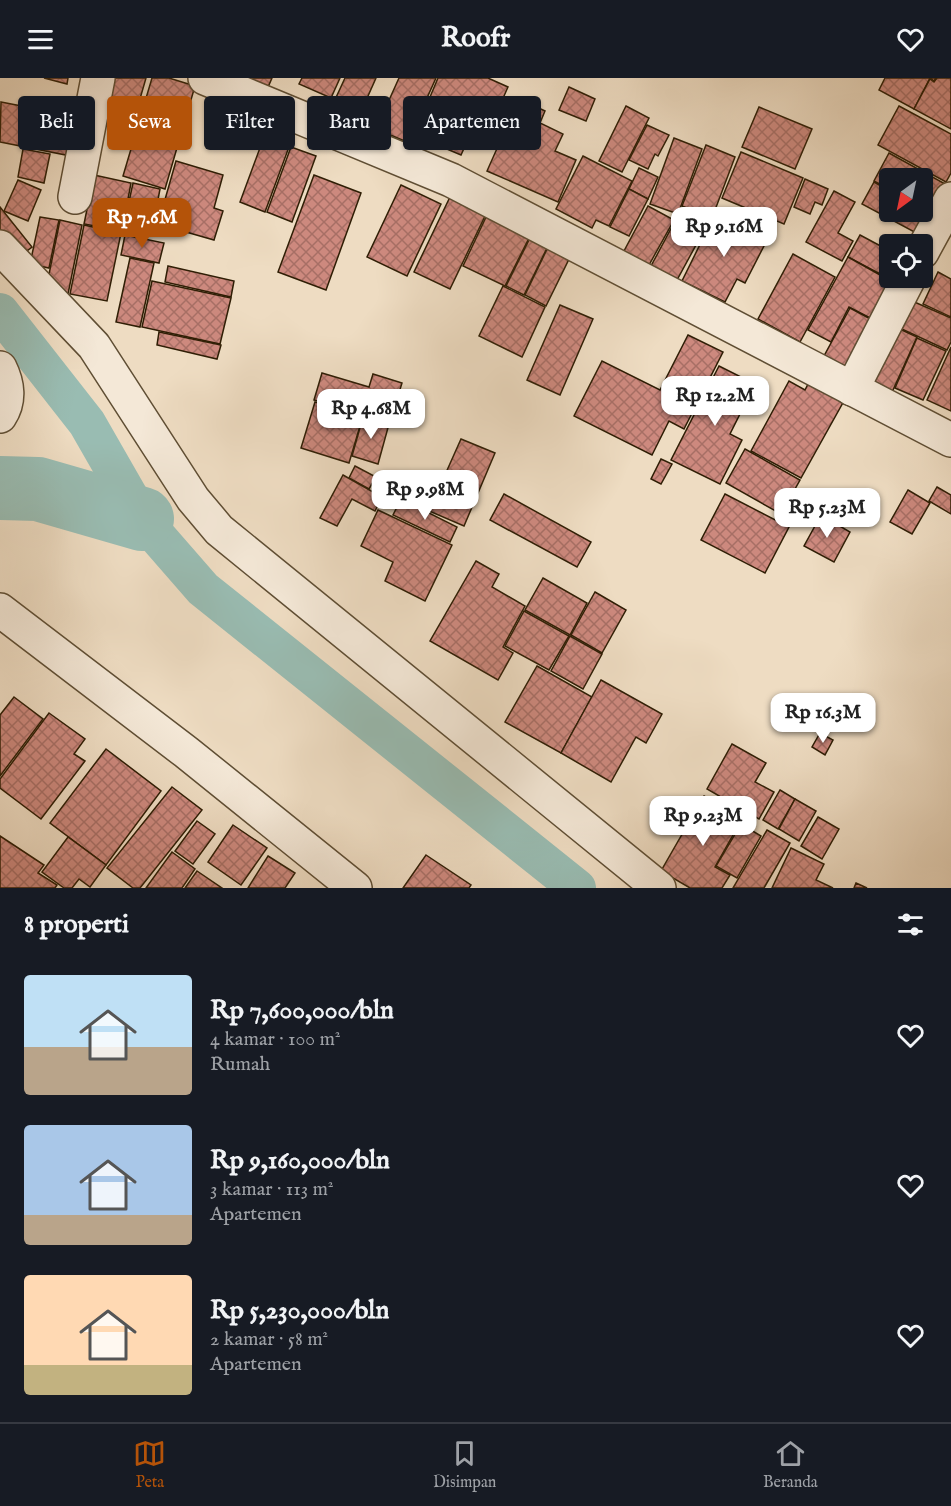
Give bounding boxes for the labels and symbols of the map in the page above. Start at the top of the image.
north arrow [879,168,933,222]
pin: Rp 7.6M [87,198,197,249]
pin: Rp 9.16M [662,207,786,258]
pin: Rp 12.2M [653,376,777,427]
pin: Rp 4.68M [309,389,433,440]
pin: Rp 9.98M [363,470,487,521]
pin: Rp 5.23M [765,488,889,539]
pin: Rp 16.3M [761,693,885,744]
pin: Rp 9.23M [641,796,765,847]

